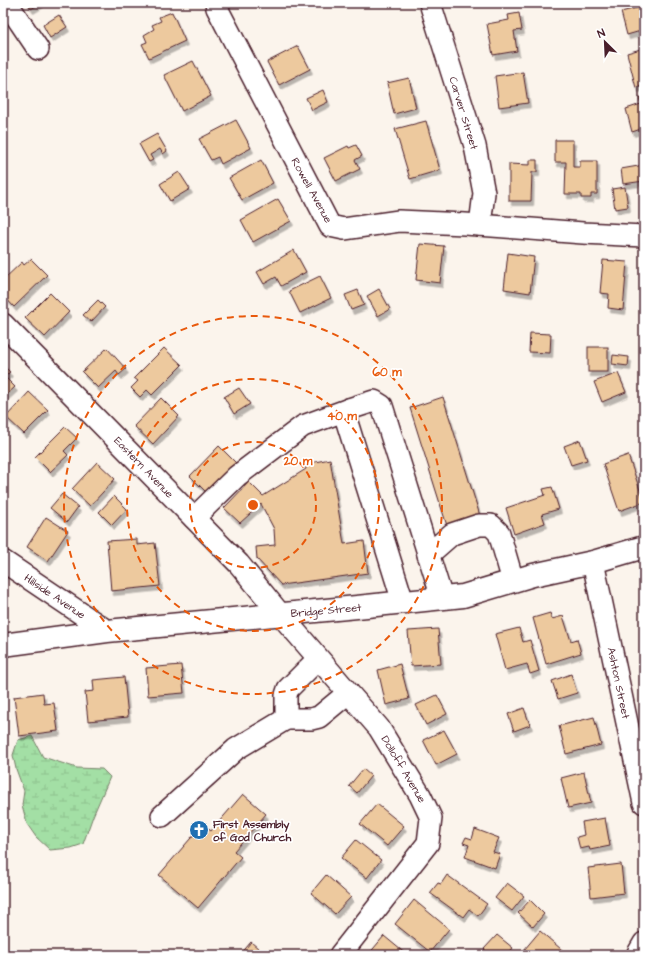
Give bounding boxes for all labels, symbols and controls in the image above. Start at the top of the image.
north arrow [585,22,625,62]
text: N [595,25,607,42]
street label: Carver Street [445,75,482,152]
street label: Rowell Avenue [287,155,336,226]
text: 60 m [372,364,402,381]
text: 40 m [327,408,358,425]
street label: Eastern Avenue [111,433,177,501]
text: 20 m [283,453,313,470]
centre of rings [246,498,260,512]
street label: Hillside Avenue [21,570,88,622]
street label: Bridge Street [290,600,363,622]
street label: Ashton Street [604,646,633,721]
street label: Dolloff Avenue [378,733,430,806]
place label: First Assembly of God Church [213,817,292,845]
church icon: First Assembly of God Church [188,819,210,841]

